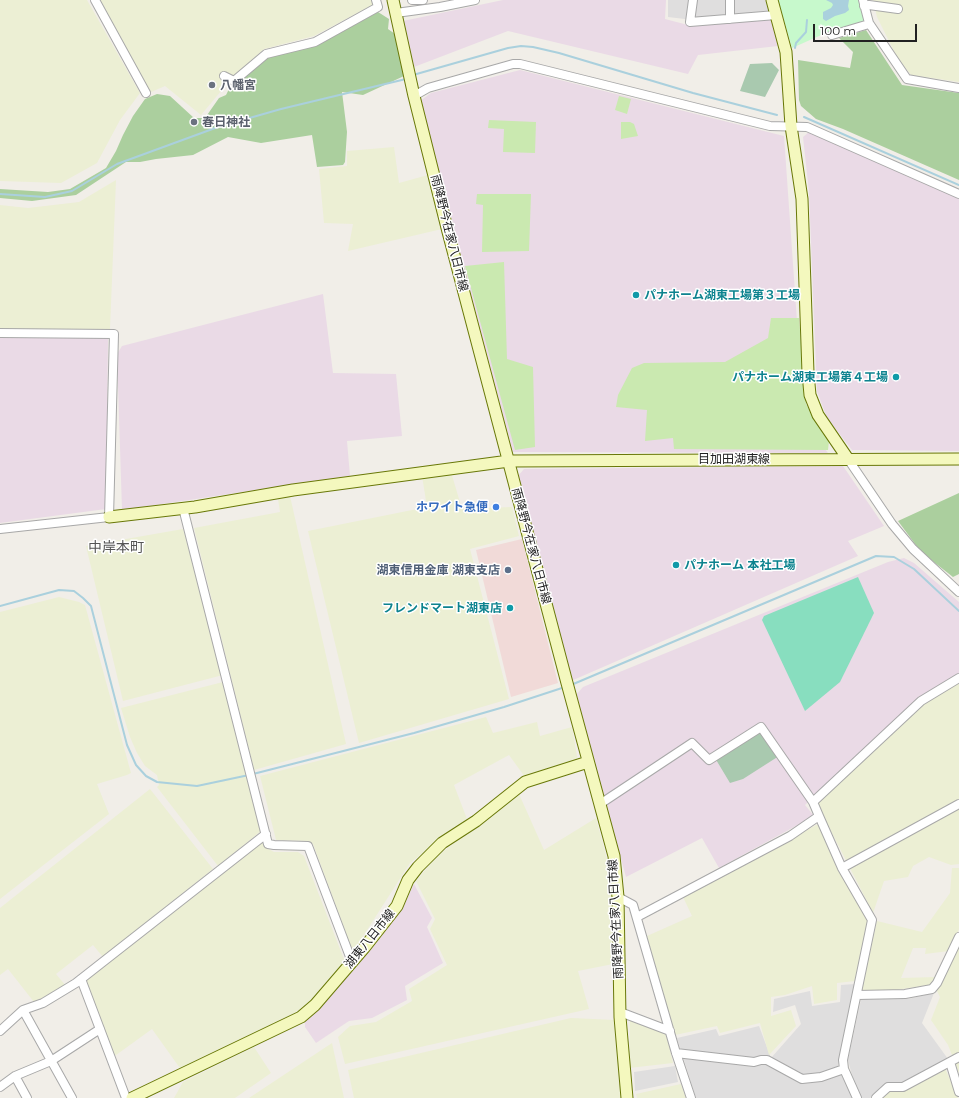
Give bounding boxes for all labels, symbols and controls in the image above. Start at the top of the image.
scale bar [815,16,919,42]
text: 100 m [820,23,856,38]
place label: 八幡宮 [220,78,256,92]
marker: 八幡宮 [207,80,217,90]
place label: 春日神社 [202,115,250,129]
marker: 春日神社 [189,117,199,127]
street label: 雨降野今在家八日市線 [427,173,471,293]
place label: パナホーム湖東工場第３工場 [644,288,800,302]
marker: パナホーム湖東工場第３工場 [631,290,641,300]
place label: パナホーム湖東工場第４工場 [732,370,888,384]
marker: パナホーム湖東工場第４工場 [891,372,901,382]
street label: 目加田湖東線 [698,452,770,466]
street label: 雨降野今在家八日市線 [509,486,553,606]
place label: ホワイト急便 [416,500,488,514]
marker: ホワイト急便 [491,502,501,512]
district label: 中岸本町 [88,540,144,556]
place label: パナホーム 本社工場 [684,558,795,572]
marker: パナホーム 本社工場 [671,560,681,570]
place label: 湖東信用金庫 湖東支店 [377,563,500,577]
marker: 湖東信用金庫 湖東支店 [503,565,513,575]
place label: フレンドマート湖東店 [382,601,502,615]
marker: フレンドマート湖東店 [505,603,515,613]
street label: 雨降野今在家八日市線 [606,859,626,979]
street label: 湖東八日市線 [342,906,398,972]

